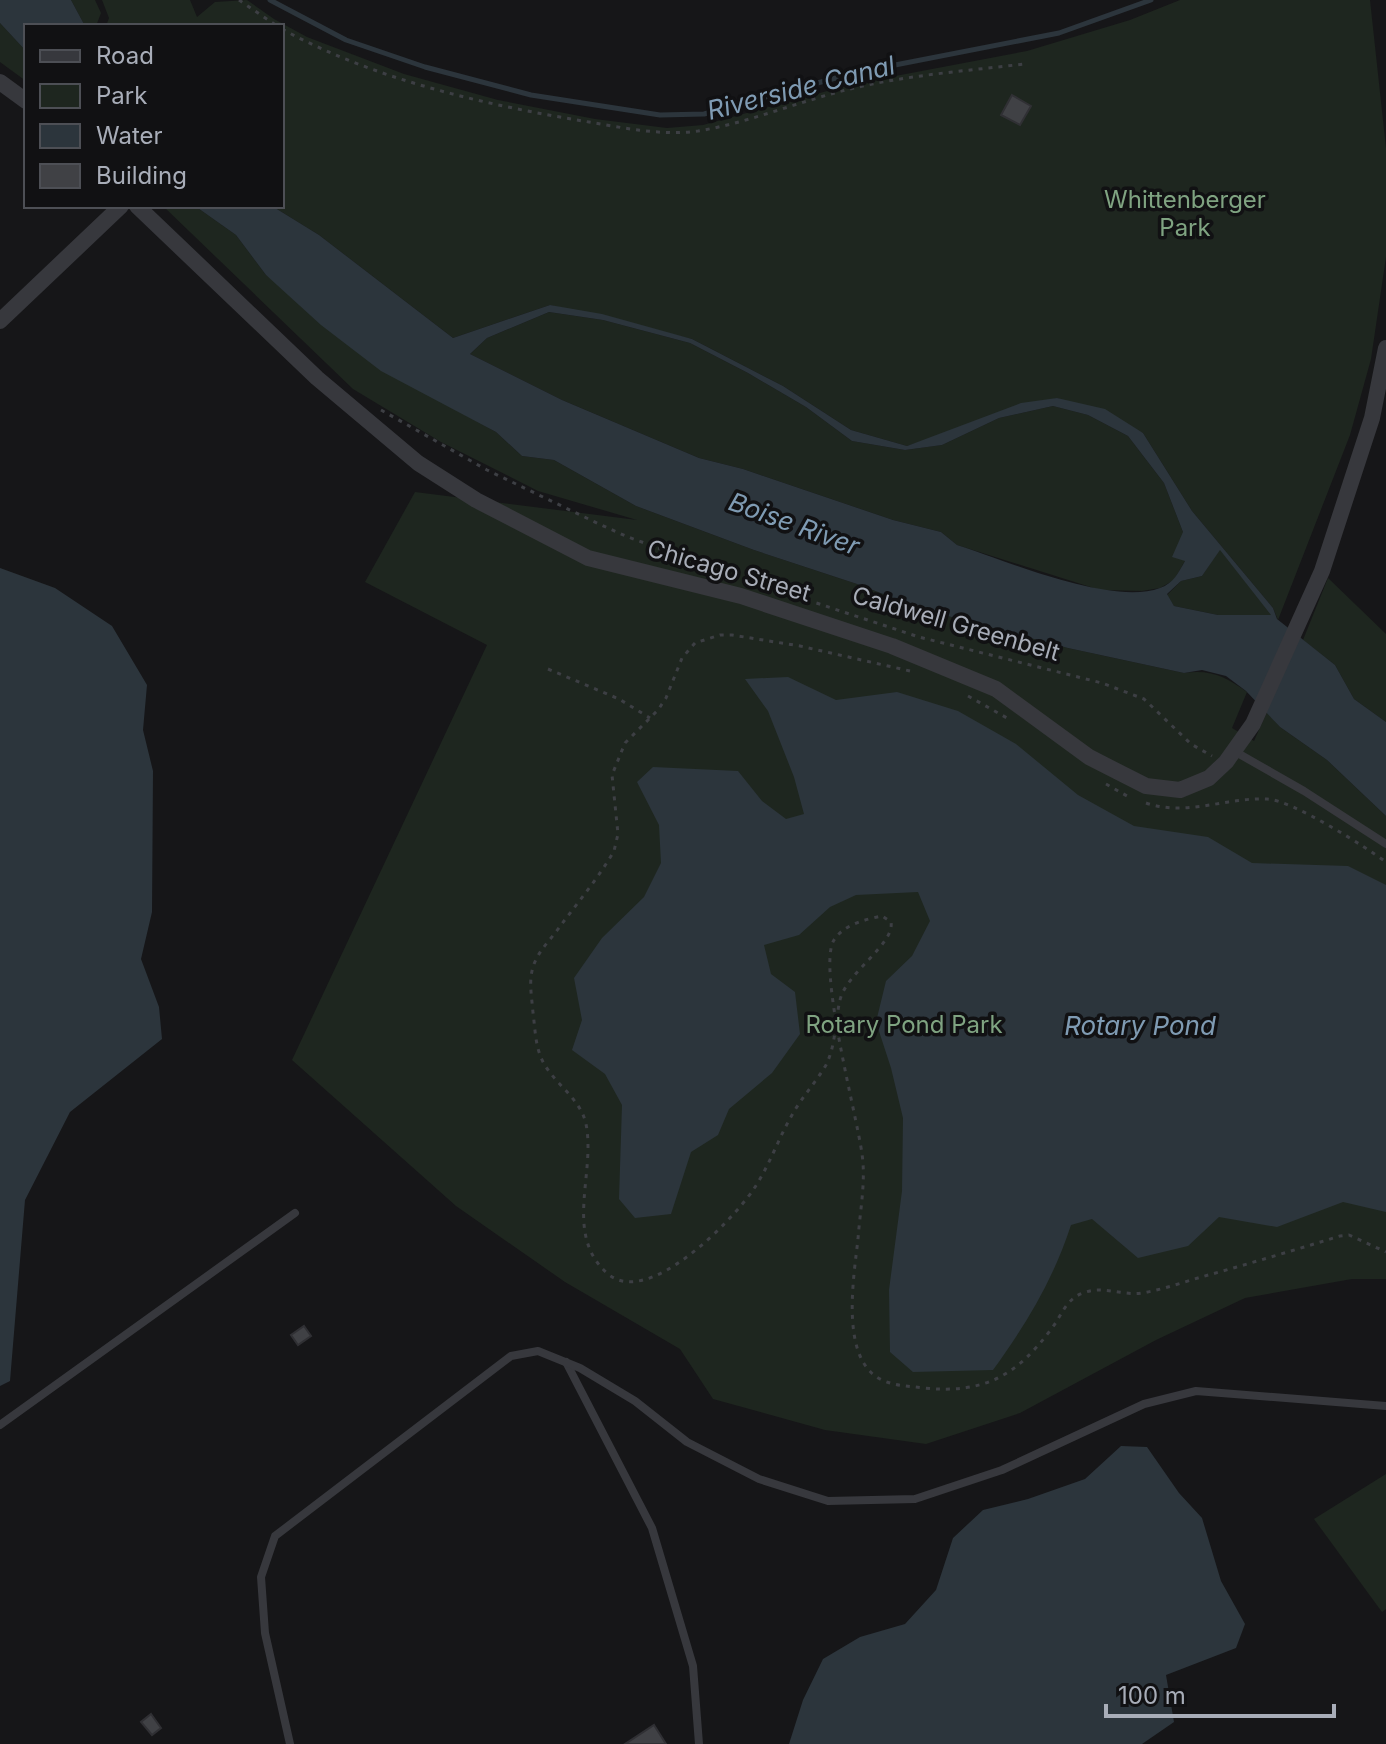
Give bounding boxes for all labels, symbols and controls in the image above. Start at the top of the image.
legend [24,24,284,208]
text: Road [96,41,154,70]
water label: Riverside Canal [704,49,899,126]
text: Park [96,81,147,110]
text: Water [96,121,163,150]
text: Building [96,161,187,190]
park label: Whittenberger Park [1104,185,1266,242]
water label: Boise River [725,486,865,562]
street label: Chicago Street [644,533,814,608]
street label: Caldwell Greenbelt [849,580,1063,667]
park label: Rotary Pond Park [805,1010,1003,1039]
water label: Rotary Pond [1064,1010,1216,1041]
scale bar [1106,1668,1334,1718]
text: 100 m [1118,1681,1186,1710]

